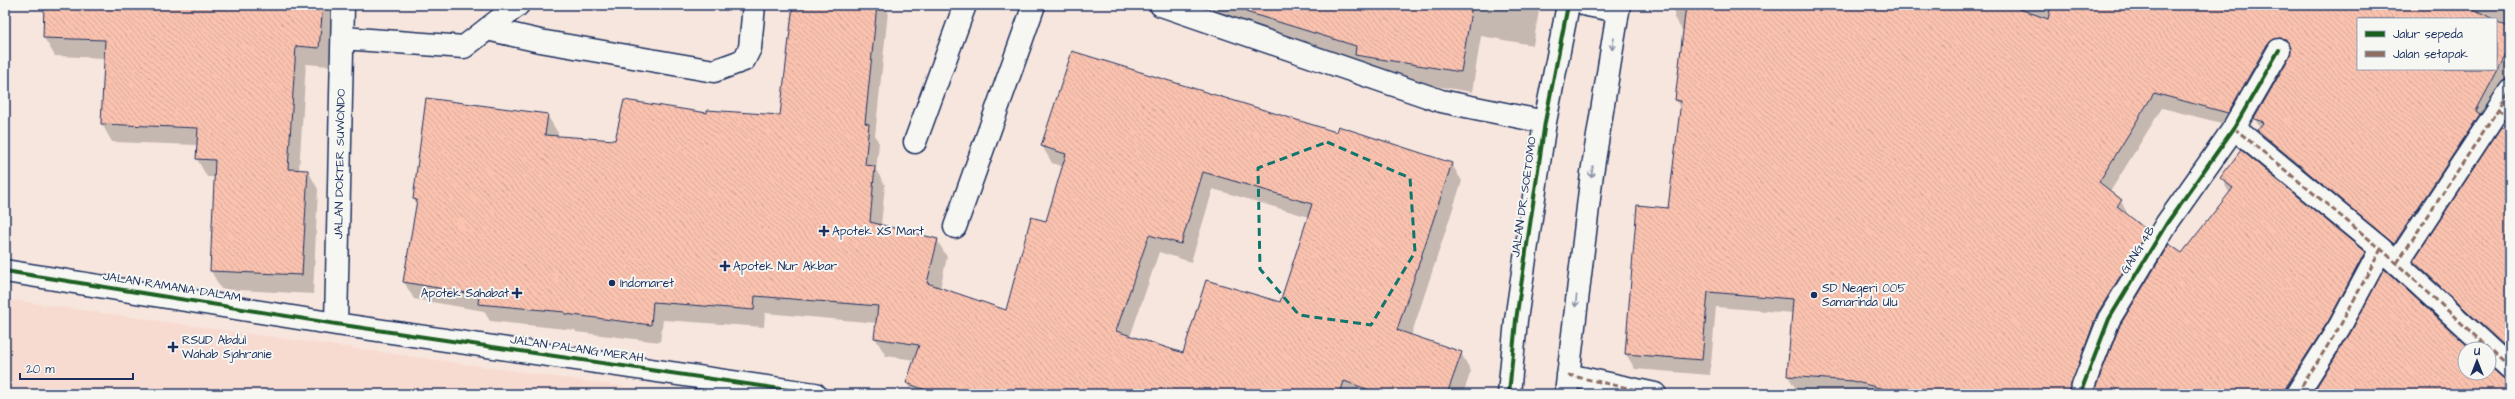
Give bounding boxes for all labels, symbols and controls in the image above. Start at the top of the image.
legend [2357,18,2497,70]
text: Jalur sepeda [2393,26,2463,43]
one-way arrow [1609,37,1617,50]
text: Jalan setapak [2393,46,2469,63]
street label: JALAN DOKTER SUWONDO [330,89,350,239]
street label: JALAN DR. SOETOMO [1507,136,1541,258]
one-way arrow [1588,165,1596,178]
street label: GANG 4B [2117,222,2160,277]
place label: Apotek XS Mart [832,223,924,240]
marker: Apotek XS Mart [819,226,829,236]
place label: Apotek Nur Akbar [733,258,838,275]
marker: Apotek Nur Akbar [720,261,730,271]
street label: JALAN RAMANIA DALAM [102,268,242,306]
place label: Indomaret [620,275,674,292]
marker: Indomaret [607,278,617,288]
place label: SD Negeri 005 Samarinda Ulu [1822,280,1906,311]
place label: Apotek Sahabat [421,285,509,302]
marker: Apotek Sahabat [512,288,522,298]
marker: SD Negeri 005 Samarinda Ulu [1809,290,1819,300]
one-way arrow [1572,294,1580,307]
street label: JALAN PALANG MERAH [509,331,645,367]
place label: RSUD Abdul Wahab Sjahranie [182,332,272,363]
marker: RSUD Abdul Wahab Sjahranie [167,341,179,353]
north arrow [2457,341,2497,381]
text: U [2473,344,2480,359]
scale bar [20,355,133,381]
text: 20 m [26,361,55,378]

